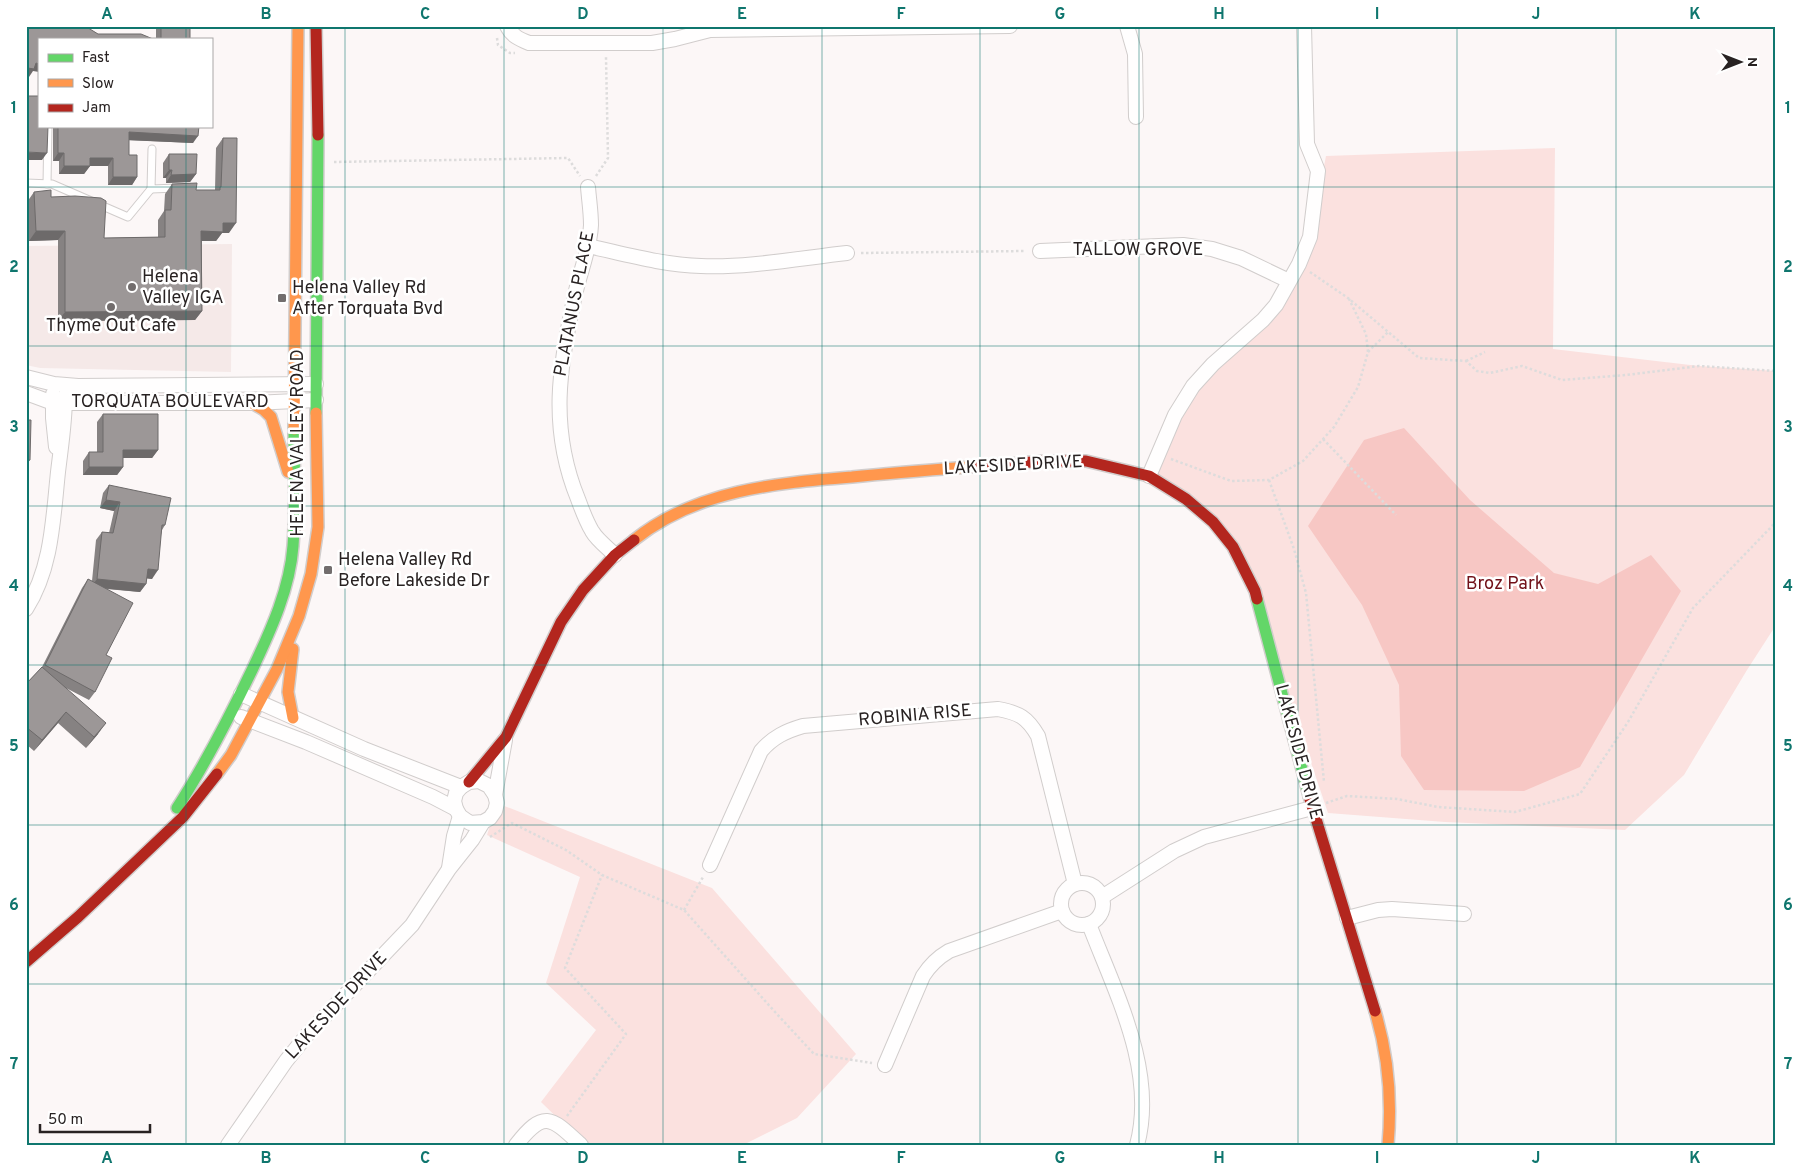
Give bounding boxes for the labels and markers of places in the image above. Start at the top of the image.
place label: Helena Valley IGA [142,266,224,310]
place label: Helena Valley Rd After Torquata Bvd [292,277,443,321]
marker: Helena Valley IGA [126,281,138,293]
marker: Helena Valley Rd After Torquata Bvd [276,292,288,304]
marker: Thyme Out Cafe [105,301,117,313]
place label: Thyme Out Cafe [46,315,176,338]
place label: Helena Valley Rd Before Lakeside Dr [338,549,490,593]
marker: Helena Valley Rd Before Lakeside Dr [322,564,334,576]

